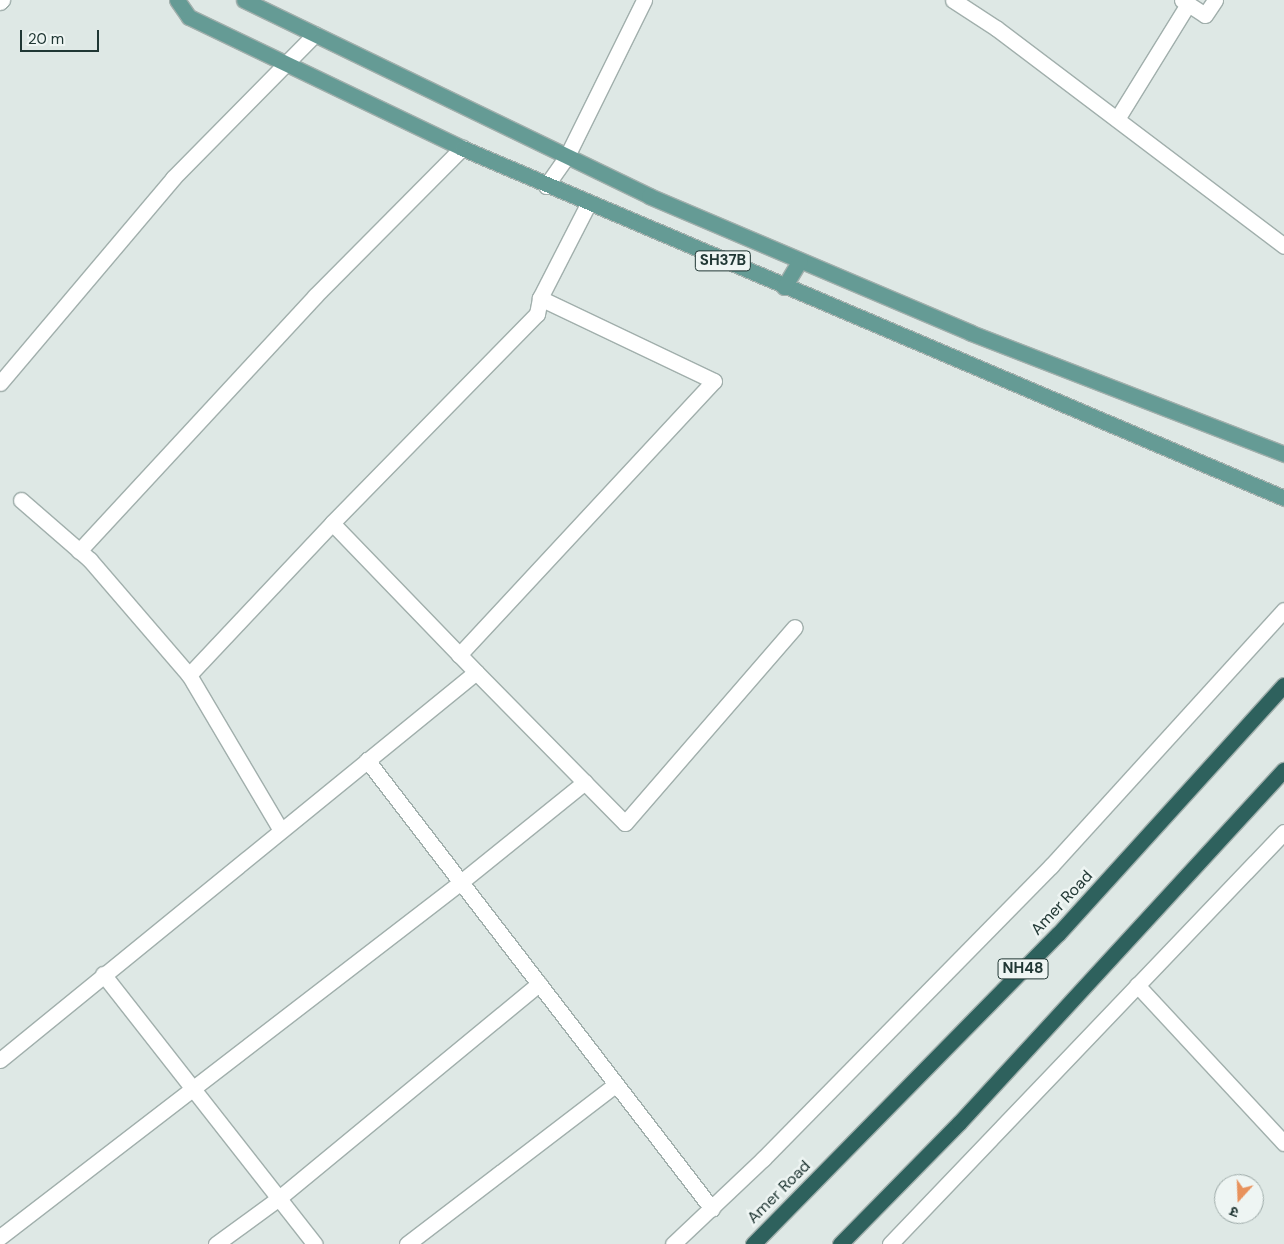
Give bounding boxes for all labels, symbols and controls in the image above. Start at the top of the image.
scale bar [22,20,101,52]
text: 20 m [28,29,64,49]
road number: SH37B [694,248,752,274]
street label: Amer Road [1027,867,1097,939]
road number: NH48 [997,956,1049,982]
street label: Amer Road [743,1156,815,1228]
north arrow [1214,1174,1264,1224]
text: उ [1227,1202,1241,1222]

